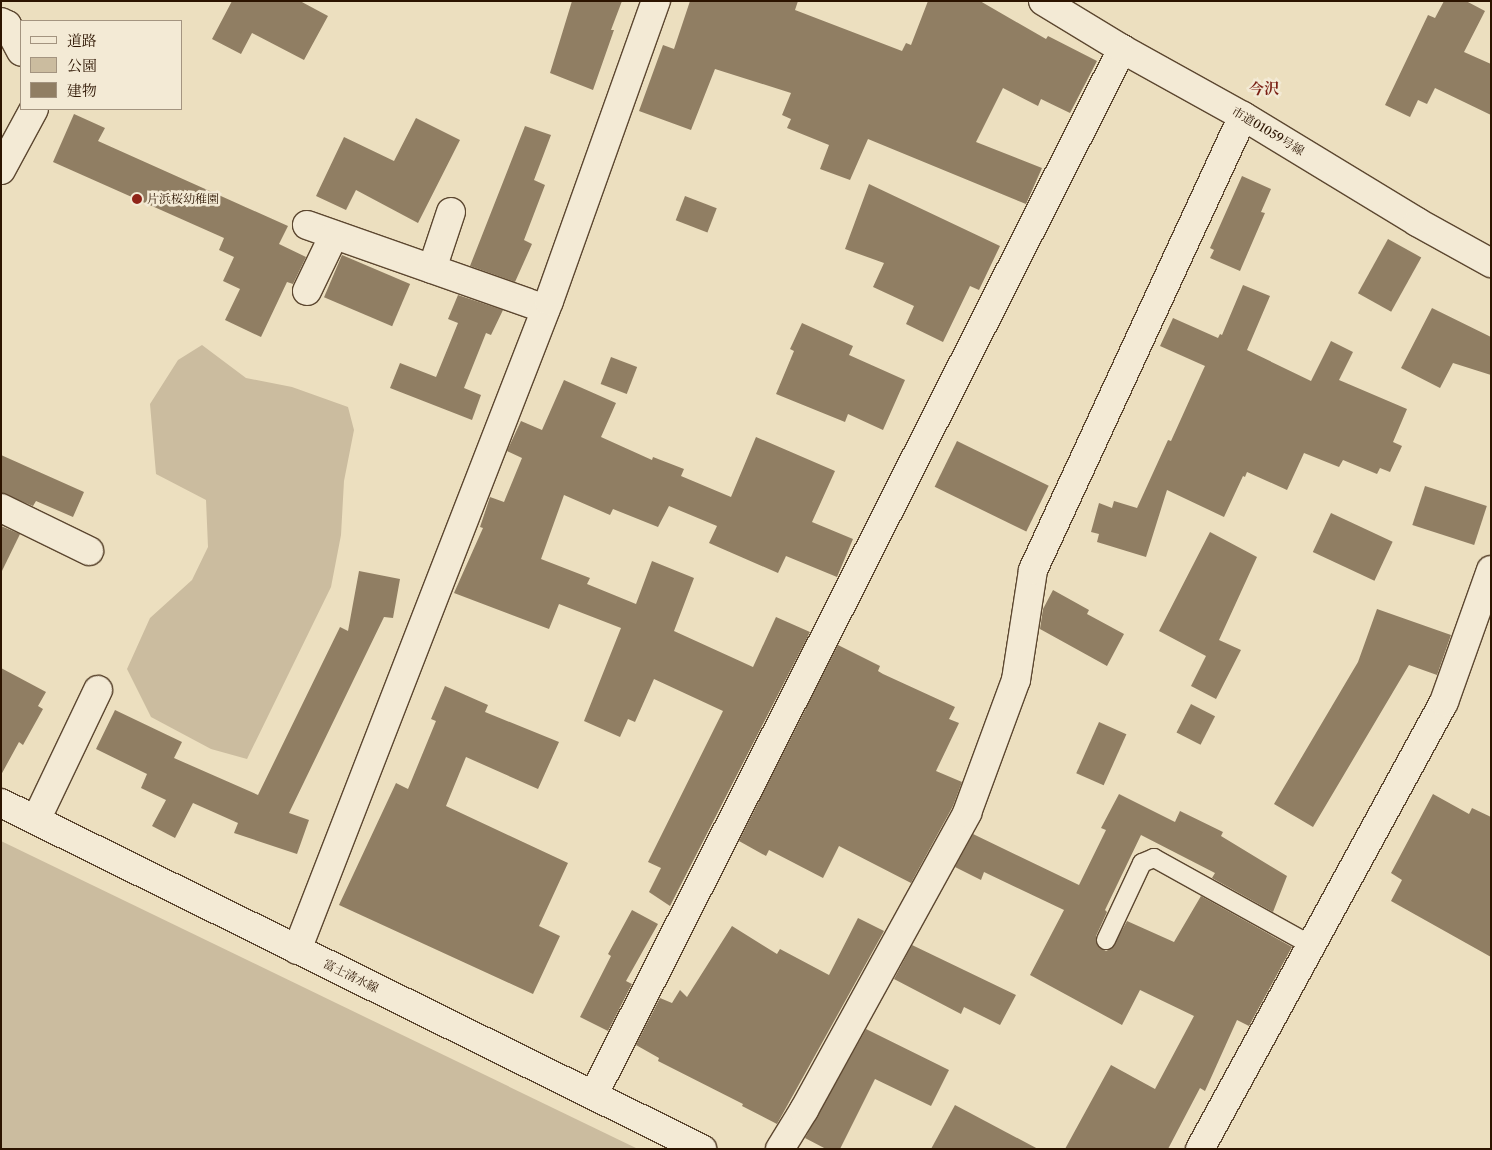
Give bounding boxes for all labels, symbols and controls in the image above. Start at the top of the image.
legend [20,20,182,110]
text: 道路 [67,31,97,50]
text: 公園 [67,56,97,75]
district label: 今沢 [1249,80,1279,98]
text: 建物 [67,81,97,100]
street label: 市道01059号線 [1229,104,1307,158]
place label: 片浜桜幼稚園 [147,192,219,206]
marker: 片浜桜幼稚園 [131,193,143,205]
street label: 富士清水線 [321,956,381,996]

